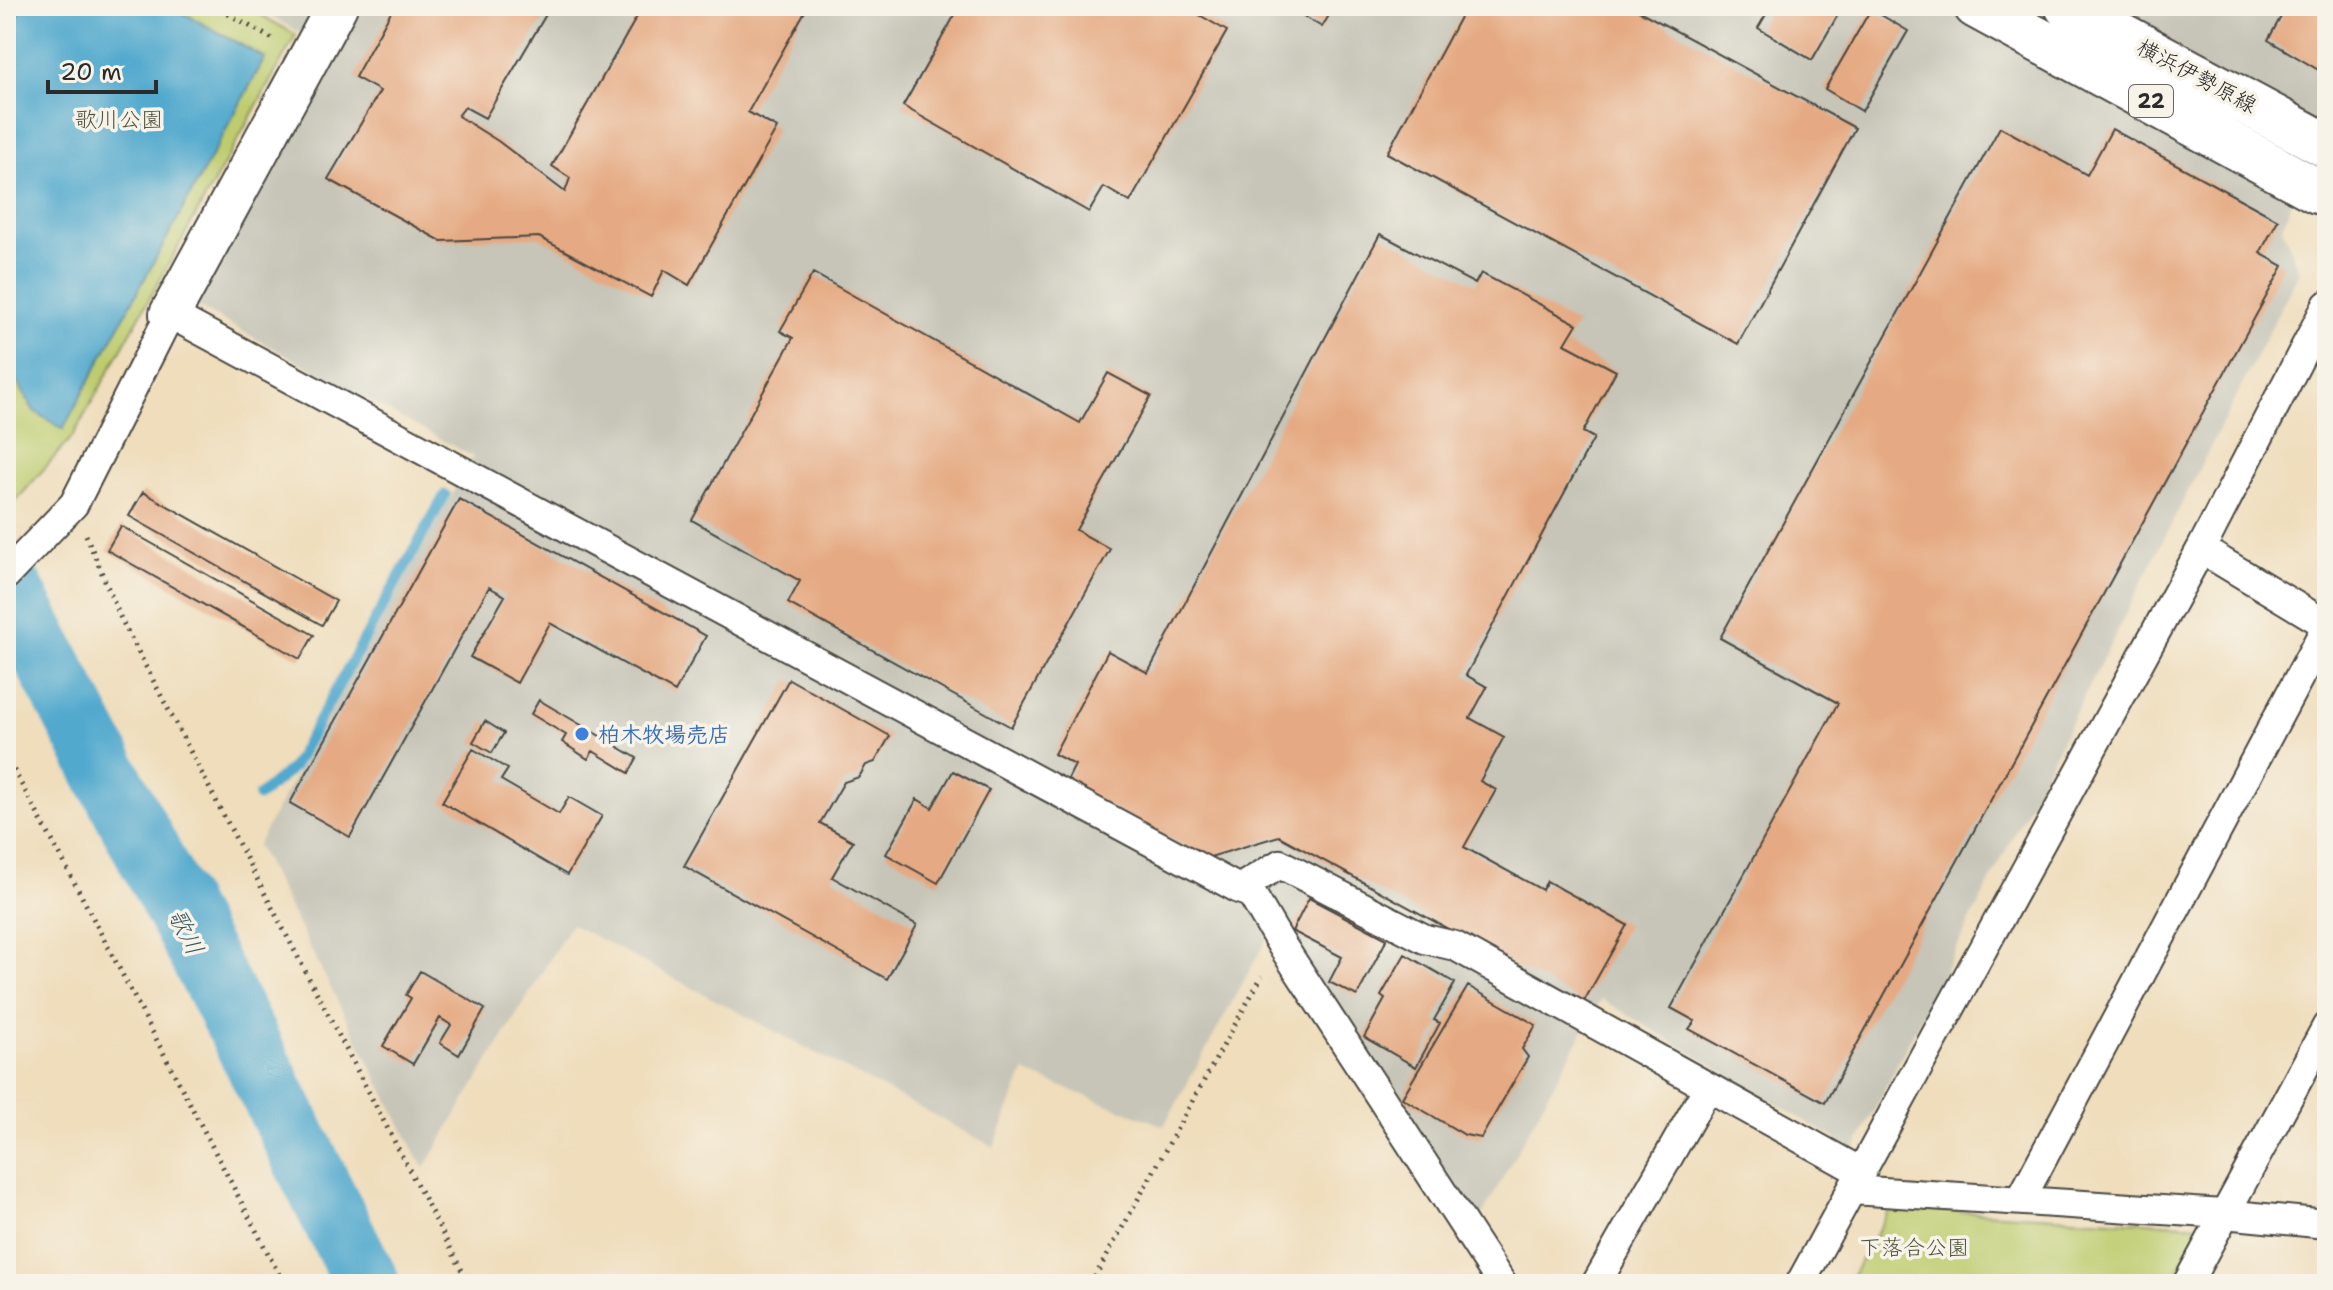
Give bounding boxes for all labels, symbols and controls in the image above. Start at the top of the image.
street label: 横浜伊勢原線 [2132,32,2262,120]
scale bar [48,44,156,94]
text: 20 m [60,56,122,88]
road number: 22 [2129,85,2173,117]
park label: 歌川公園 [75,105,163,134]
place label: 柏木牧場売店 [598,720,730,749]
marker: 柏木牧場売店 [573,725,591,743]
water label: 歌川 [161,903,211,961]
park label: 下落合公園 [1859,1233,1969,1262]

